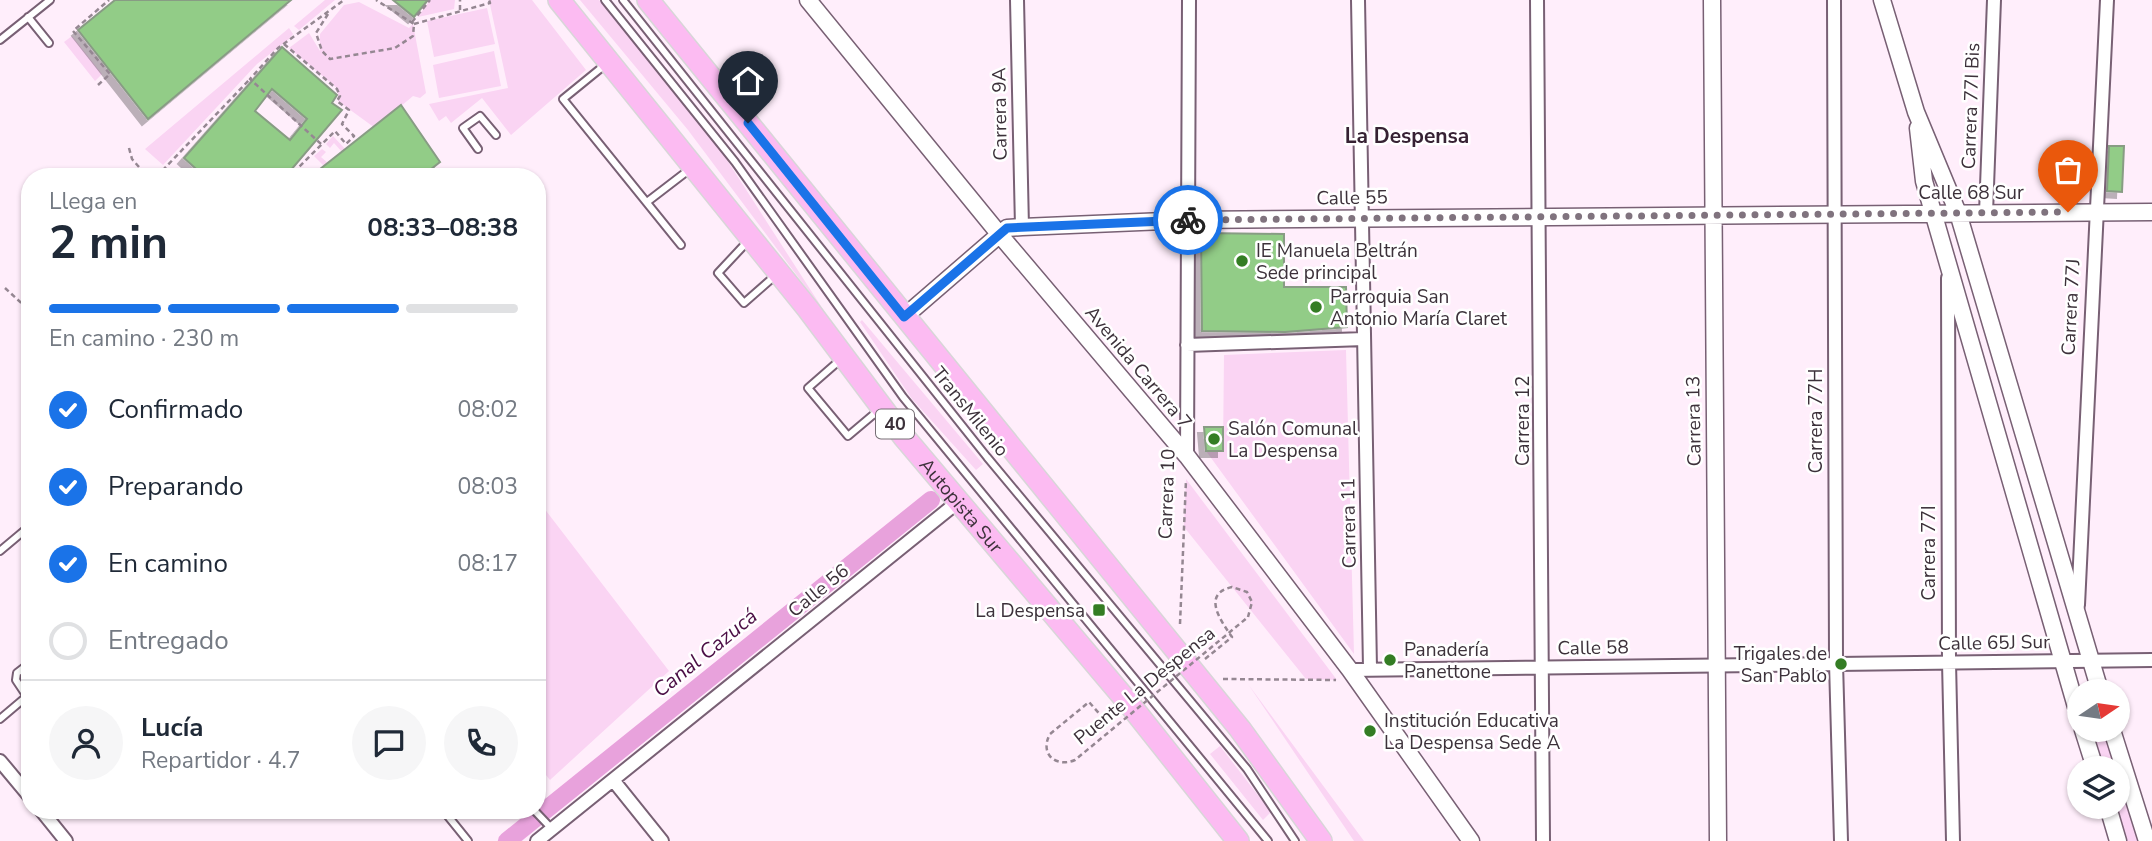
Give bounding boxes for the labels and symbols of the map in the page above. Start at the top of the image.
street label: Carrera 77I Bis [1956,42,1986,170]
pin [718,51,778,123]
street label: Carrera 9A [986,67,1014,161]
district label: La Despensa [1345,122,1469,150]
pin [2038,140,2098,212]
street label: Calle 68 Sur [1918,180,2024,206]
street label: Calle 55 [1316,184,1388,212]
courier [1153,185,1223,255]
place label: IE Manuela Beltrán Sede principal [1256,238,1418,286]
marker: IE Manuela Beltrán Sede principal [1234,253,1250,269]
street label: Carrera 77J [2055,258,2087,356]
place label: Parroquia San Antonio María Claret [1330,284,1507,332]
marker: Parroquia San Antonio María Claret [1308,299,1324,315]
street label: Avenida Carrera 7 [1079,300,1198,435]
street label: TransMilenio [926,361,1015,462]
street label: Carrera 77H [1803,368,1829,474]
street label: Carrera 13 [1680,375,1708,467]
street label: Carrera 12 [1510,376,1536,466]
road number: 40 [876,410,914,438]
place label: Salón Comunal La Despensa [1228,416,1358,464]
marker: Salón Comunal La Despensa [1206,431,1222,447]
street label: Carrera 10 [1152,448,1182,540]
street label: Autopista Sur [913,453,1009,559]
street label: Carrera 11 [1335,477,1363,569]
street label: Carrera 77I [1916,505,1942,601]
street label: Calle 56 [783,558,855,623]
place label: La Despensa [975,598,1085,624]
water label: Canal Cazucá [647,602,763,704]
marker: La Despensa [1091,602,1107,618]
street label: Puente La Despensa [1069,621,1221,751]
street label: Calle 65J Sur [1938,629,2050,657]
street label: Calle 58 [1557,634,1629,662]
place label: Panadería Panettone [1404,637,1491,685]
place label: Trigales de San Pablo [1734,641,1827,689]
marker: Panadería Panettone [1382,652,1398,668]
marker: Trigales de San Pablo [1833,656,1849,672]
north arrow [2067,679,2130,742]
place label: Institución Educativa La Despensa Sede A [1384,708,1561,756]
marker: Institución Educativa La Despensa Sede A [1362,723,1378,739]

